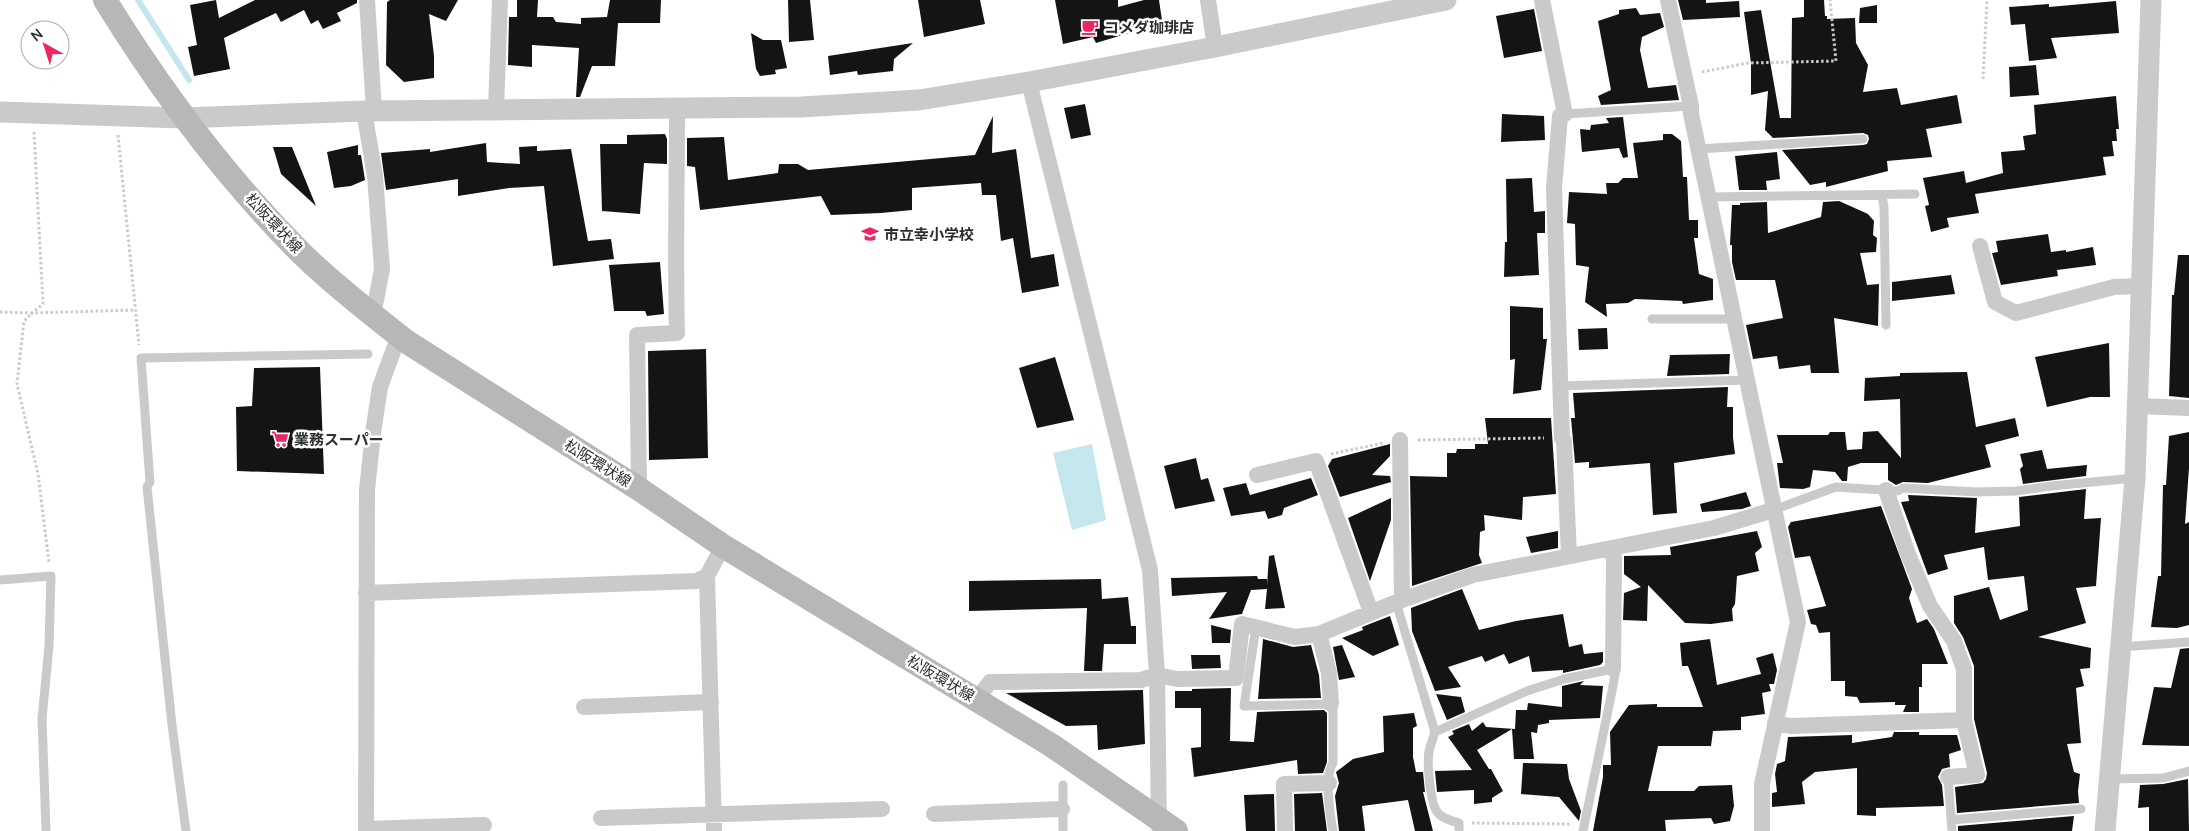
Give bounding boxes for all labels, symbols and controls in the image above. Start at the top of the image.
cafe icon: コメダ珈琲店 [1080,17,1100,37]
place label: コメダ珈琲店 [1104,17,1194,38]
north arrow [20,20,70,70]
text: N [27,24,46,45]
street label: 松阪環状線 [241,188,307,258]
school or university icon: 市立幸小学校 [860,224,880,244]
place label: 市立幸小学校 [884,224,974,245]
supermarket icon: 業務スーパー [270,429,290,449]
place label: 業務スーパー [294,429,384,450]
street label: 松阪環状線 [561,434,635,492]
street label: 松阪環状線 [903,650,979,706]

